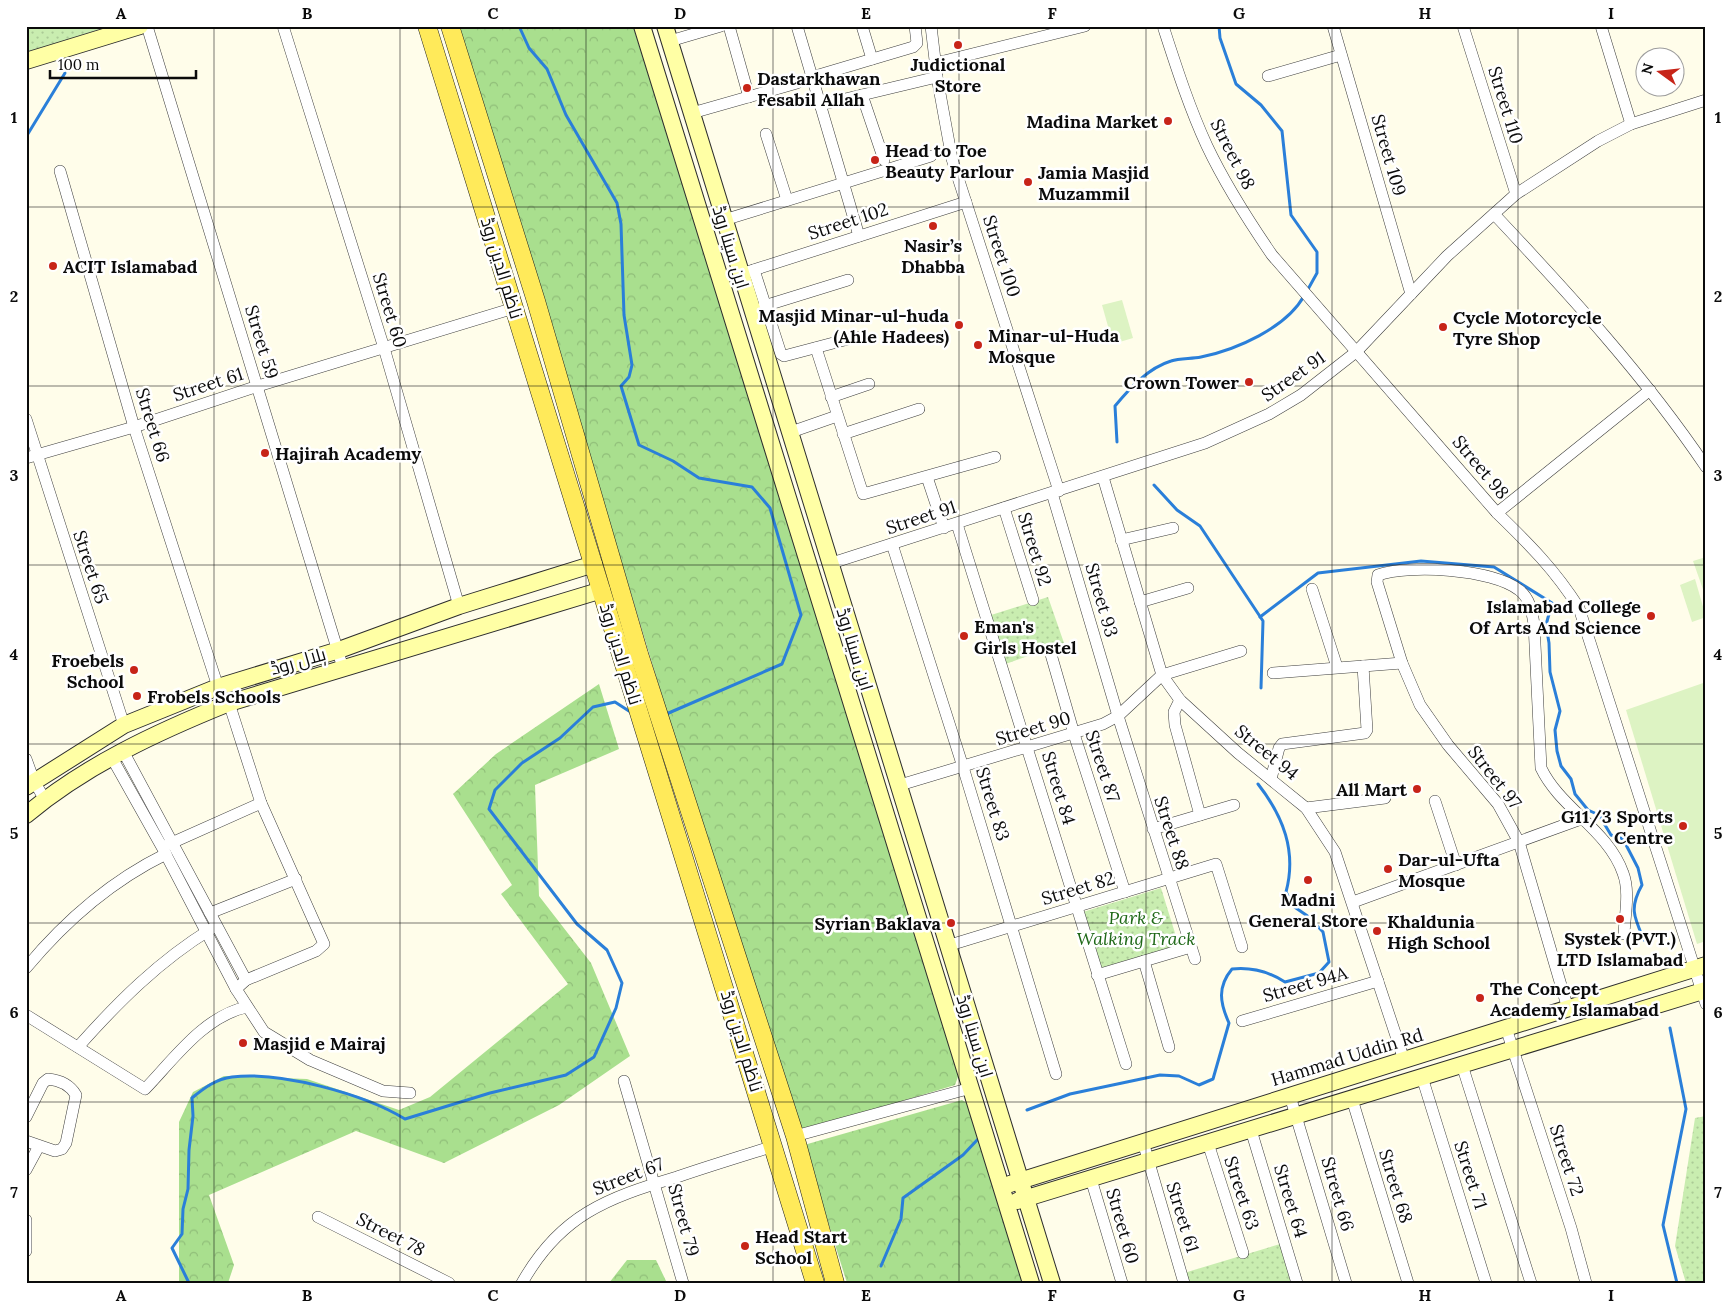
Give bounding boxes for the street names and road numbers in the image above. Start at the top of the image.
street label: Street 110 [1483,63,1529,147]
street label: Street 109 [1366,112,1412,198]
street label: Street 98 [1205,115,1261,193]
street label: Street 102 [805,197,891,245]
street label: ابن سینا روڈ [707,203,755,291]
street label: Street 100 [978,212,1026,300]
street label: ناظم الدین روڈ [475,214,528,322]
street label: Street 60 [368,270,412,350]
street label: Street 59 [240,302,284,382]
street label: Street 91 [1257,346,1329,406]
street label: Street 61 [170,362,246,406]
street label: Street 66 [131,385,175,465]
street label: Street 98 [1448,430,1514,504]
street label: Street 91 [883,495,959,539]
street label: Street 92 [1013,509,1057,589]
street label: Street 65 [68,527,114,607]
street label: Street 93 [1080,560,1124,640]
street label: ناظم الدین روڈ [594,600,647,708]
street label: ابن سینا روڈ [831,605,879,693]
street label: ہلال روڈ [268,642,329,681]
street label: Street 90 [993,706,1073,750]
street label: Street 94 [1230,719,1304,785]
street label: Street 87 [1081,727,1125,805]
street label: Street 97 [1463,741,1527,813]
street label: Street 84 [1037,748,1081,828]
street label: Street 83 [971,764,1015,844]
street label: Street 88 [1149,793,1195,873]
street label: Street 82 [1039,866,1117,910]
street label: Street 94A [1260,961,1351,1007]
street label: ناظم الدین روڈ [715,987,768,1095]
street label: ابن سینا روڈ [951,992,999,1080]
street label: Hammad Uddin Rd [1268,1023,1426,1091]
street label: Street 72 [1545,1121,1589,1199]
street label: Street 71 [1449,1138,1493,1212]
street label: Street 68 [1374,1146,1418,1226]
street label: Street 67 [589,1152,667,1200]
street label: Street 63 [1219,1153,1265,1233]
street label: Street 66 [1316,1154,1360,1234]
street label: Street 64 [1269,1161,1313,1241]
street label: Street 61 [1161,1179,1205,1255]
street label: Street 79 [663,1181,705,1259]
street label: Street 60 [1101,1186,1145,1266]
street label: Street 78 [353,1207,429,1261]

